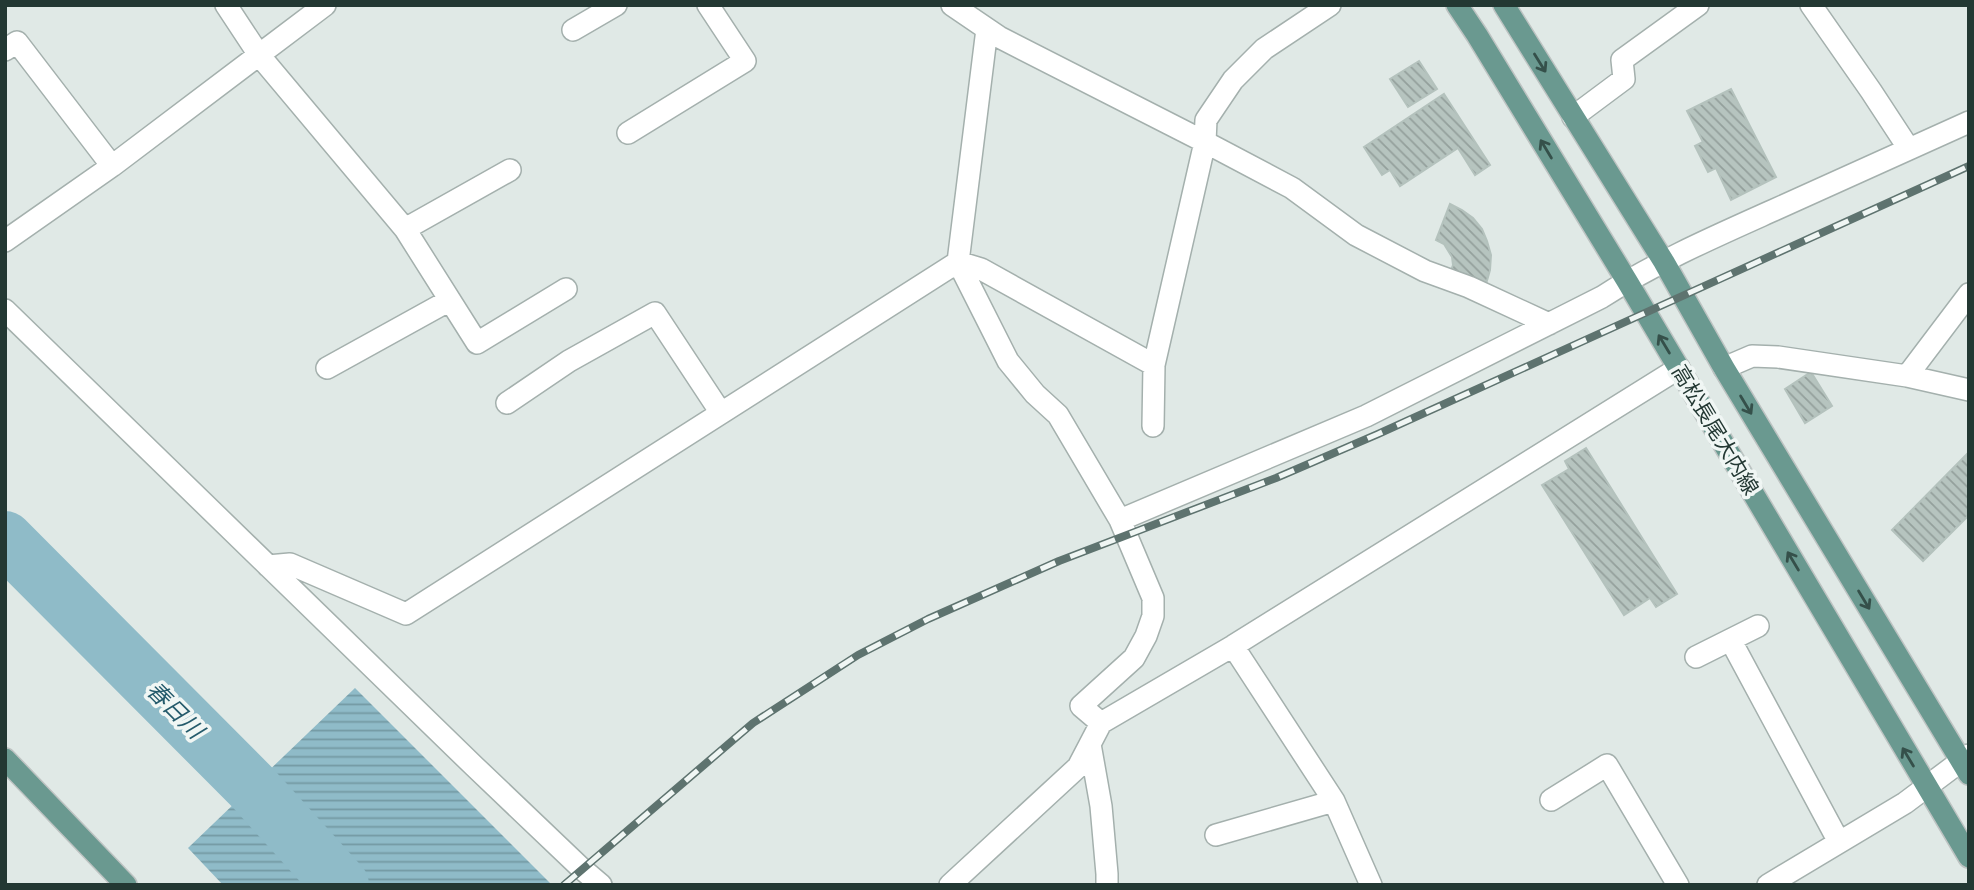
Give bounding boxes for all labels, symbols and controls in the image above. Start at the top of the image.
one-way arrow [1533,53,1547,73]
one-way arrow [1539,140,1553,160]
one-way arrow [1657,334,1671,354]
street label: 高松長尾大内線 [1667,360,1764,499]
one-way arrow [1740,394,1754,414]
one-way arrow [1785,551,1799,571]
one-way arrow [1857,589,1871,609]
water label: 春日川 [141,676,211,746]
one-way arrow [1901,747,1915,767]

